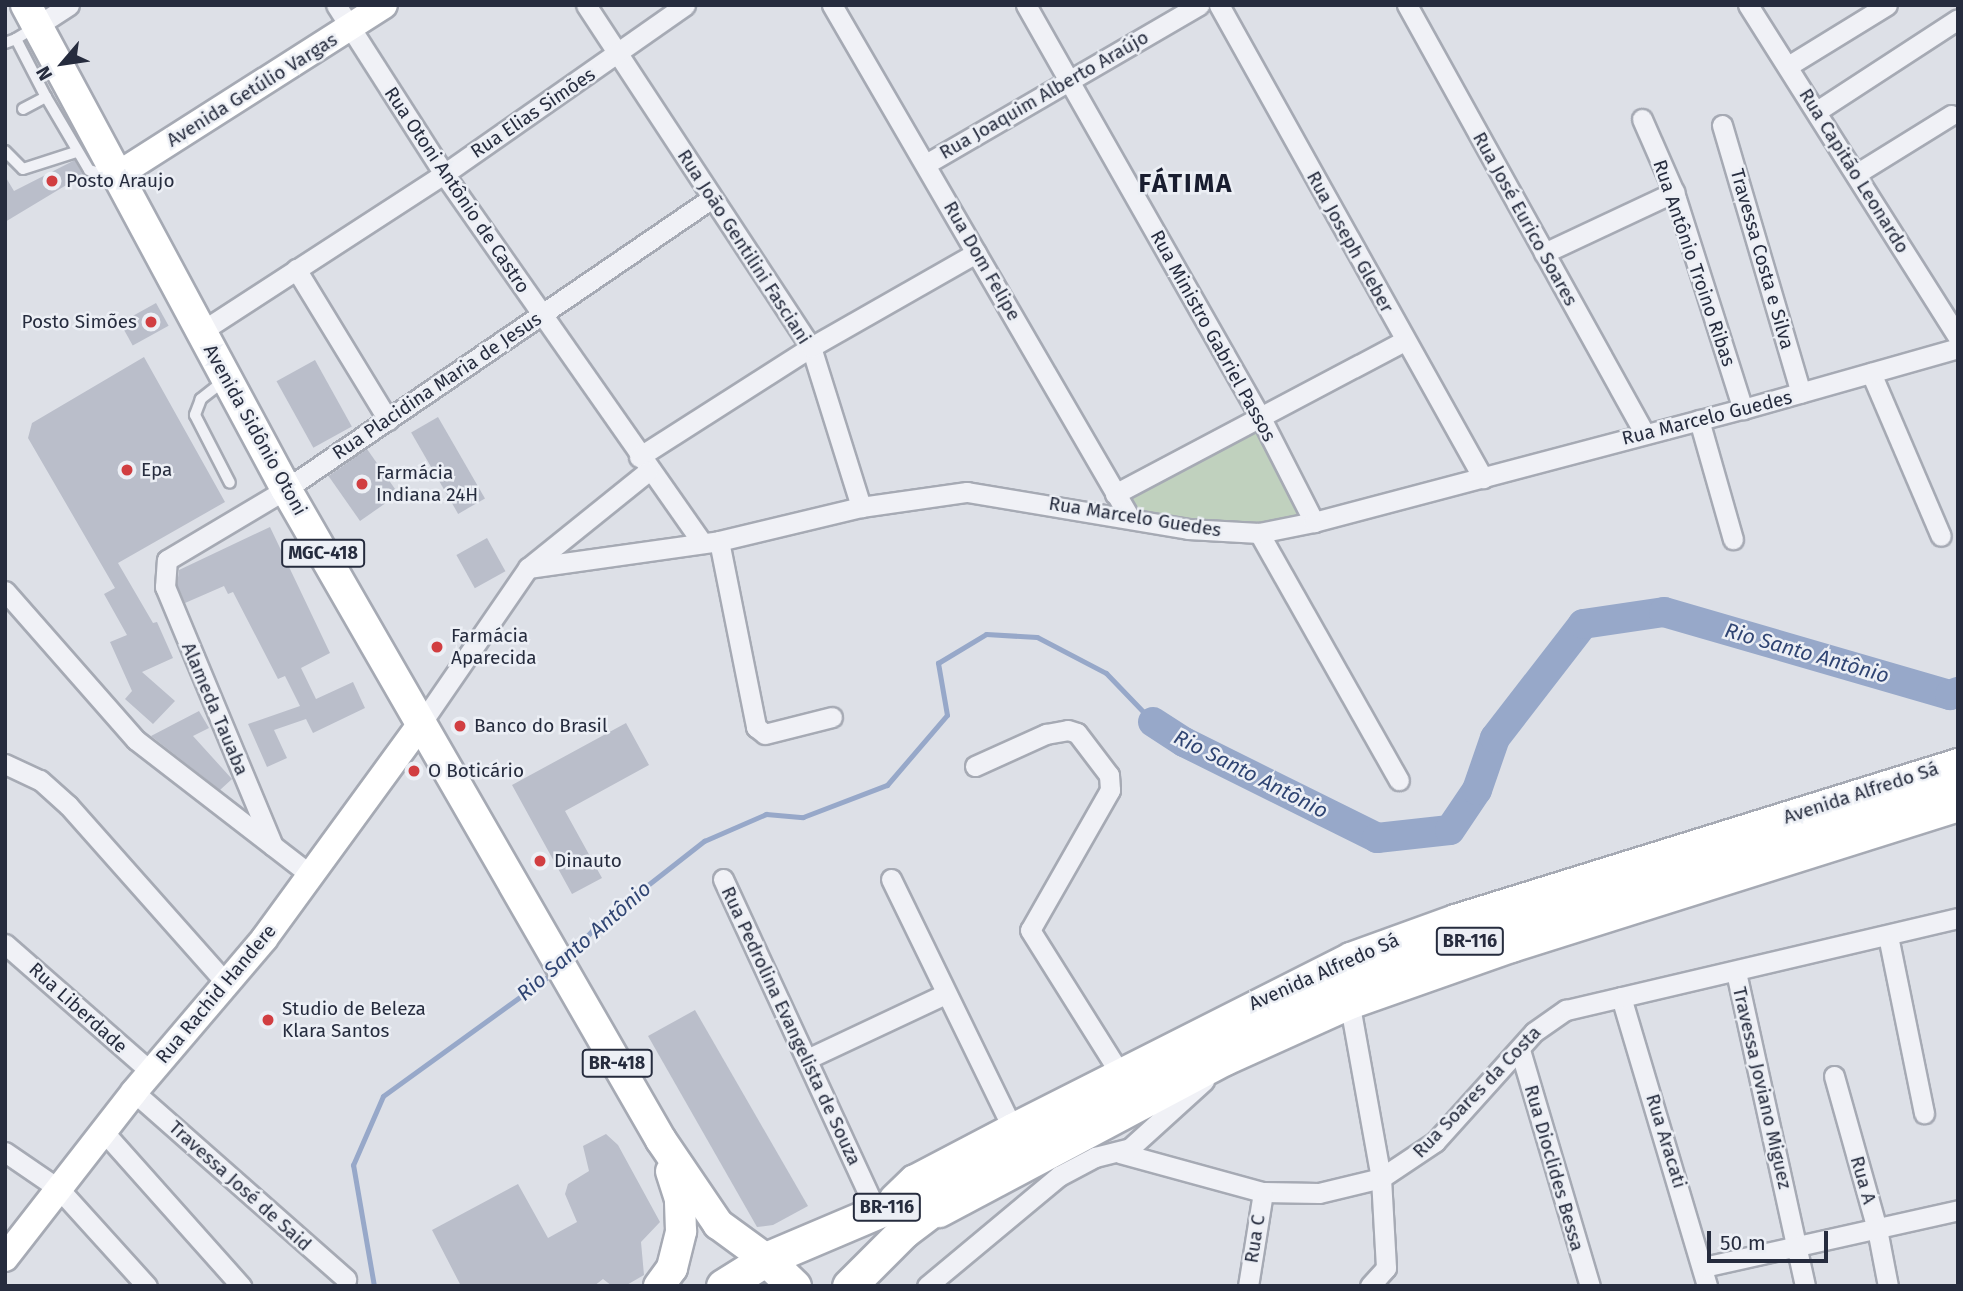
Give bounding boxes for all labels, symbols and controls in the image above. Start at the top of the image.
street label: Rua Joaquim Alberto Araújo [935,26,1153,164]
north arrow [28,28,98,98]
street label: Avenida Getúlio Vargas [163,28,341,152]
text: N [31,62,57,85]
street label: Rua Elias Simões [466,63,600,163]
street label: Rua Otoni Antônio de Castro [379,83,535,297]
street label: Rua Capitão Leonardo [1794,85,1914,257]
street label: Rua José Eurico Soares [1468,128,1582,310]
street label: Rua João Gentilini Fasciani [672,145,816,349]
street label: Rua Antônio Troino Ribas [1648,157,1740,369]
street label: Travessa Costa e Silva [1725,166,1799,352]
street label: Rua Joseph Gleber [1302,167,1398,317]
district label: FÁTIMA [1139,168,1233,200]
place label: Posto Araujo [66,170,175,192]
marker: Posto Araujo [44,173,60,189]
street label: Rua Dom Felipe [939,197,1025,325]
street label: Rua Ministro Gabriel Passos [1145,226,1281,446]
street label: Rua Placidina Maria de Jesus [328,307,546,465]
place label: Posto Simões [22,311,137,333]
marker: Posto Simões [143,314,159,330]
street label: Avenida Sidônio Otoni [199,341,311,519]
street label: Rua Marcelo Guedes [1620,386,1794,450]
place label: Epa [141,459,172,481]
marker: Epa [119,462,135,478]
place label: Farmácia Indiana 24H [376,462,478,506]
marker: Farmácia Indiana 24H [354,476,370,492]
street label: Rua Marcelo Guedes [1047,492,1223,542]
road number: MGC-418 [281,538,365,568]
water label: Rio Santo Antônio [1722,618,1892,688]
place label: Farmácia Aparecida [451,625,537,669]
street label: Alameda Tauaba [177,639,253,779]
marker: Farmácia Aparecida [429,639,445,655]
place label: Banco do Brasil [474,715,608,737]
marker: Banco do Brasil [452,718,468,734]
water label: Rio Santo Antônio [1170,724,1332,824]
street label: Avenida Alfredo Sá [1781,757,1941,829]
place label: O Boticário [428,760,524,782]
marker: O Boticário [406,763,422,779]
place label: Dinauto [554,850,622,872]
marker: Dinauto [532,853,548,869]
water label: Rio Santo Antônio [512,876,656,1006]
street label: Rua Pedrolina Evangelista de Souza [716,883,866,1169]
street label: Rua Rachid Handere [151,920,281,1068]
road number: BR-116 [1435,926,1505,956]
street label: Avenida Alfredo Sá [1245,929,1403,1015]
street label: Rua Liberdade [24,958,132,1058]
street label: Travessa Joviano Miguez [1728,985,1796,1191]
place label: Studio de Beleza Klara Santos [282,998,426,1042]
marker: Studio de Beleza Klara Santos [260,1012,276,1028]
street label: Rua Soares da Costa [1408,1021,1546,1163]
road number: BR-418 [580,1048,654,1078]
street label: Rua Dioclides Bessa [1519,1082,1589,1254]
street label: Rua Aracati [1641,1091,1691,1191]
street label: Travessa José de Said [164,1116,316,1256]
street label: Rua A [1845,1153,1881,1207]
road number: BR-116 [852,1192,922,1222]
street label: Rua C [1240,1213,1270,1265]
scale bar [1711,1218,1832,1262]
text: 50 m [1720,1230,1766,1256]

